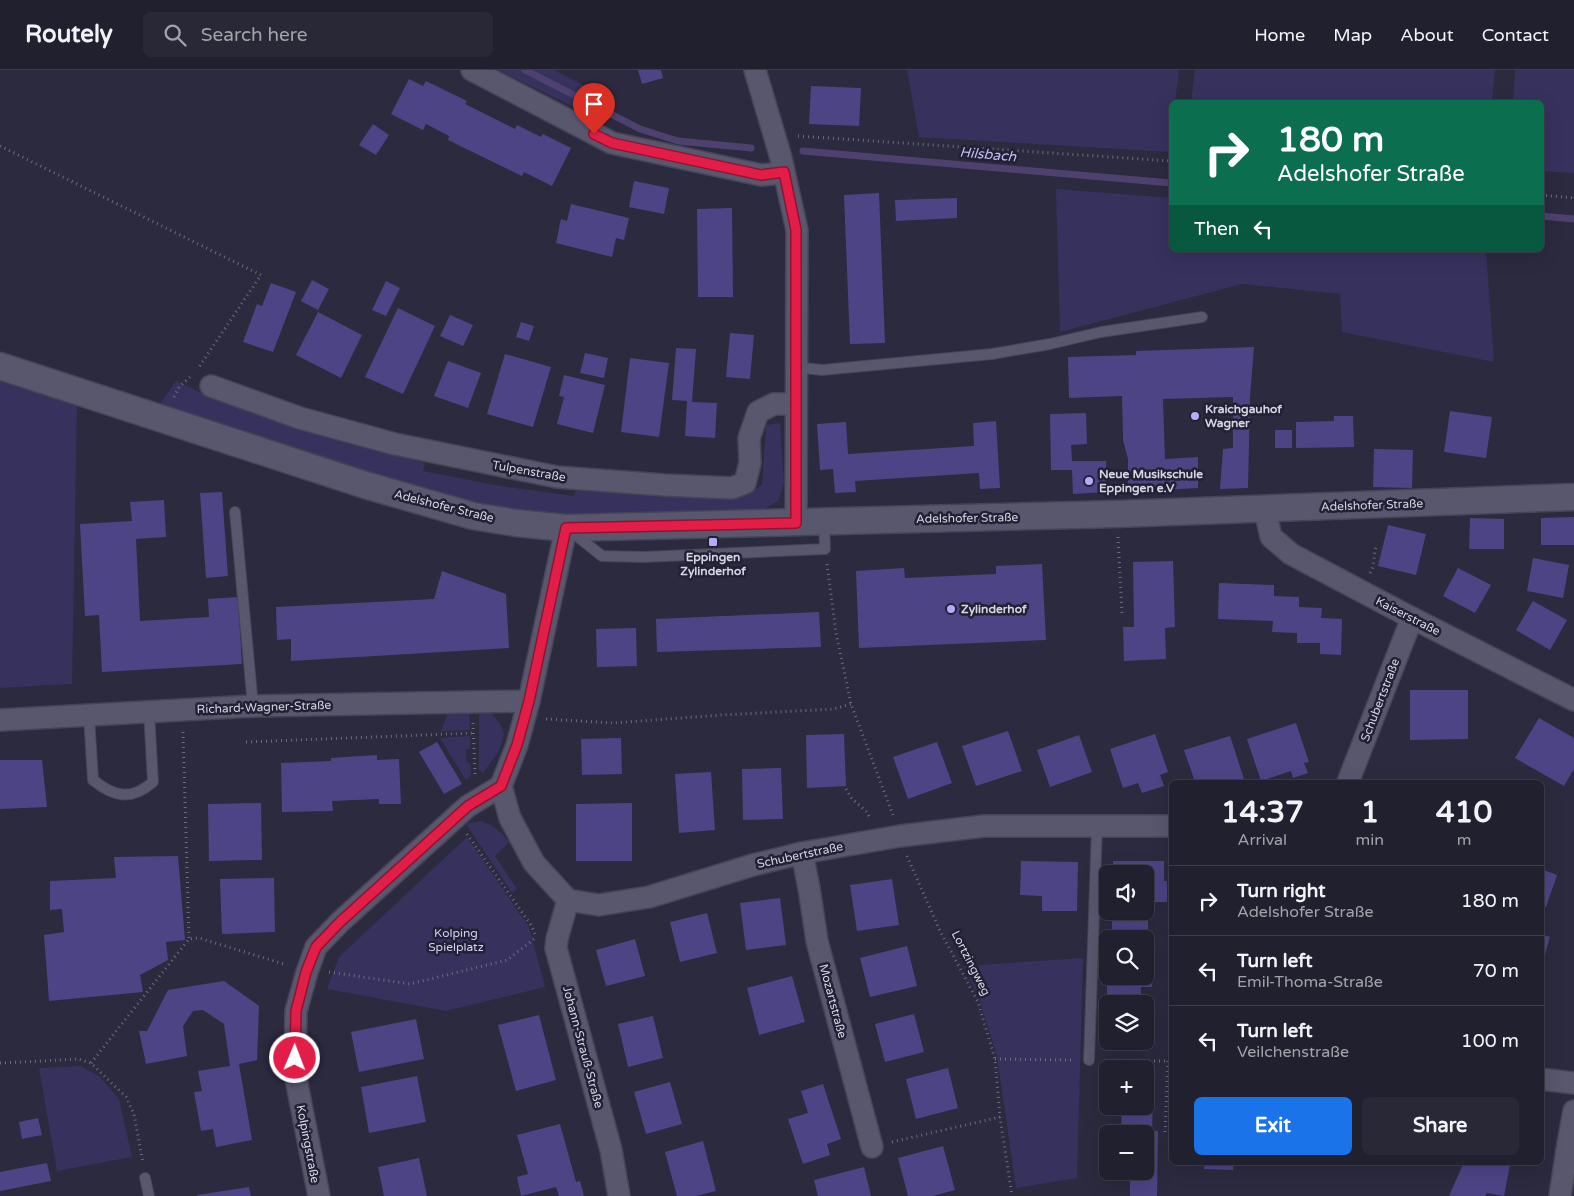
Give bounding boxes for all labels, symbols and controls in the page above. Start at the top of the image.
search box [143,12,493,57]
text: Routely [25,20,113,49]
icon: search [161,21,189,49]
text: Search here [201,24,308,46]
text: Home [1254,24,1305,46]
text: Map [1333,24,1372,46]
text: About [1400,24,1454,46]
text: Contact [1482,24,1549,46]
pin [573,83,615,134]
icon: arrive [580,90,608,118]
text: 180 m [1277,119,1384,161]
icon: right [1194,120,1259,185]
water label: Hilsbach [959,144,1017,165]
text: Adelshofer Straße [1277,161,1465,187]
icon: left [1249,215,1277,243]
text: Then [1194,218,1239,240]
place label: Kraichgauhof Wagner [1205,402,1282,431]
marker: Kraichgauhof Wagner [1189,410,1201,422]
street label: Tulpenstraße [491,458,567,484]
place label: Neue Musikschule Eppingen e.V [1099,467,1203,496]
marker: Neue Musikschule Eppingen e.V [1083,475,1095,487]
street label: Adelshofer Straße [393,487,496,525]
street label: Adelshofer Straße [1321,496,1424,514]
street label: Adelshofer Straße [916,510,1018,526]
marker: Eppingen Zylinderhof [707,536,719,548]
place label: Eppingen Zylinderhof [680,550,746,579]
street label: Kaiserstraße [1373,594,1443,638]
place label: Zylinderhof [961,602,1027,617]
marker: Zylinderhof [945,603,957,615]
street label: Schubertstraße [1358,656,1402,743]
street label: Richard-Wagner-Straße [196,698,332,716]
text: 14:37 [1221,794,1304,831]
text: 1 [1360,794,1379,831]
text: 410 [1436,794,1492,831]
text: Arrival [1238,830,1287,850]
text: min [1356,830,1384,850]
text: m [1457,830,1471,850]
street label: Schubertstraße [756,839,845,871]
map controls [1099,865,1154,1180]
button: sound [1099,865,1154,920]
text: Turn right [1237,880,1325,902]
icon: right [1194,887,1222,915]
text: 180 m [1461,890,1519,912]
text: Adelshofer Straße [1237,902,1373,922]
park label: Kolping Spielplatz [428,926,484,954]
street label: Lortzingweg [949,928,993,998]
button: search [1099,930,1154,985]
text: Turn left [1237,950,1313,972]
icon: left [1194,957,1222,985]
text: 70 m [1473,960,1519,982]
street label: Mozartstraße [816,962,850,1040]
text: Emil-Thoma-Straße [1237,972,1383,992]
street label: Johann-Strauß-Straße [560,985,606,1110]
button: layers [1099,995,1154,1050]
text: Turn left [1237,1020,1313,1042]
icon: left [1194,1027,1222,1055]
text: 100 m [1461,1030,1519,1052]
position arrow [268,1031,320,1083]
text: Veilchenstraße [1237,1042,1349,1062]
button: + [1099,1060,1154,1115]
button: Exit [1194,1097,1352,1155]
button: Share [1362,1097,1519,1155]
street label: Kolpingstraße [294,1104,322,1185]
button: − [1099,1125,1154,1180]

